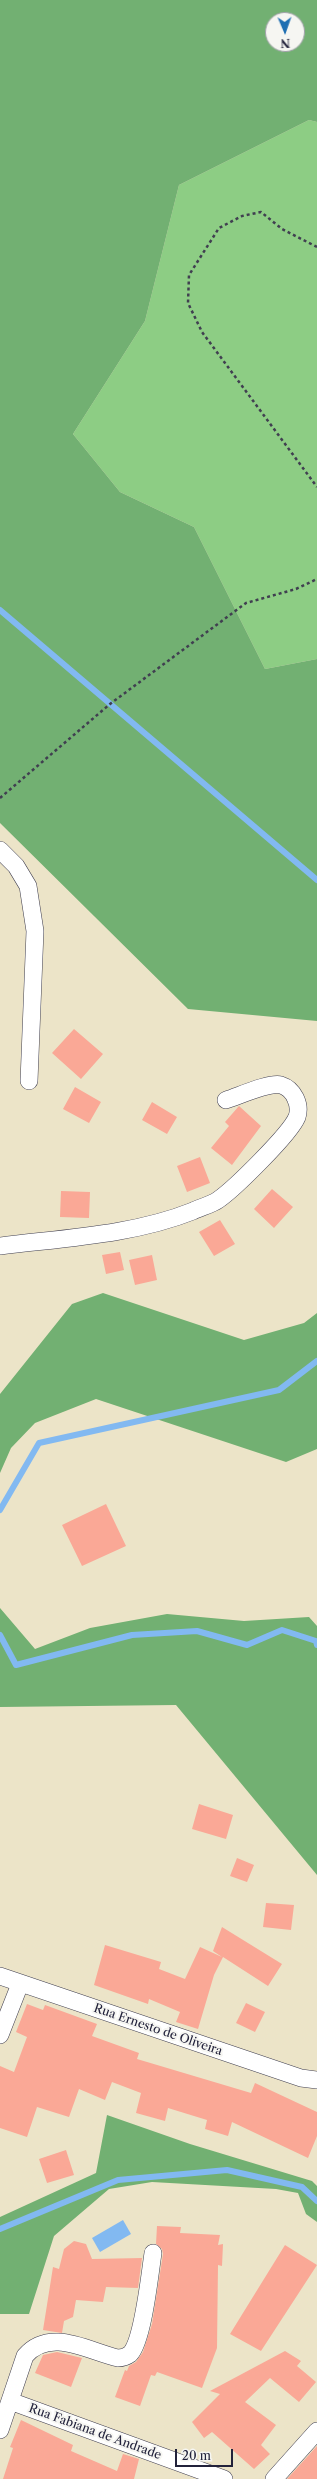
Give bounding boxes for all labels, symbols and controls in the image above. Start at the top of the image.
north arrow [265,12,305,52]
text: N [280,36,290,50]
street label: Rua Ernesto de Oliveira [92,2001,224,2059]
street label: Rua Fabiana de Andrade [27,2401,163,2463]
scale bar [177,2441,235,2467]
text: 20 m [182,2448,211,2463]

